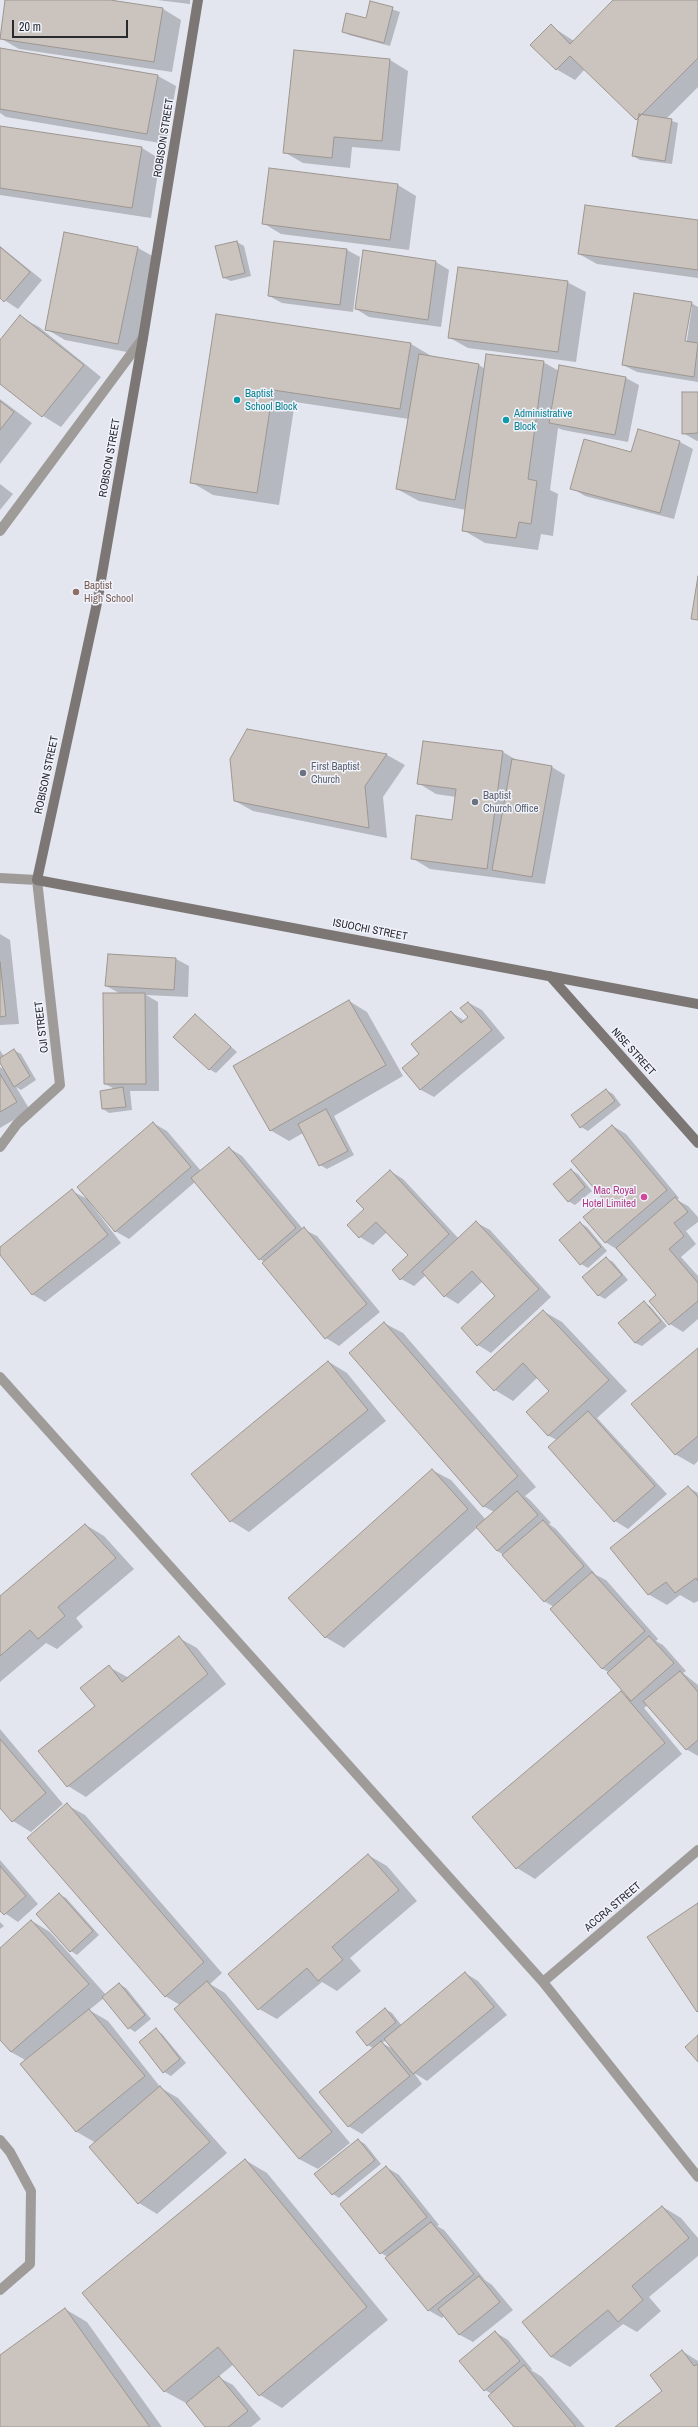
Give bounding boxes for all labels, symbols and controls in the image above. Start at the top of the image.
scale bar [14,12,130,38]
text: 20 m [19,19,41,35]
street label: ROBISON STREET [151,98,177,178]
place label: Baptist School Block [245,387,297,413]
marker: Baptist School Block [232,395,242,405]
place label: Administrative Block [514,407,572,433]
marker: Administrative Block [501,415,511,425]
street label: ROBISON STREET [97,418,123,498]
place label: Baptist High School [84,579,133,605]
marker: Baptist High School [71,587,81,597]
street label: ROBISON STREET [32,735,62,815]
place label: First Baptist Church [311,760,360,786]
marker: First Baptist Church [298,768,308,778]
place label: Baptist Church Office [483,789,538,815]
marker: Baptist Church Office [470,797,480,807]
street label: ISUOCHI STREET [332,916,408,944]
street label: OJI STREET [32,1000,52,1054]
street label: NISE STREET [608,1026,658,1078]
place label: Mac Royal Hotel Limited [582,1184,636,1210]
marker: Mac Royal Hotel Limited [639,1192,649,1202]
street label: ACCRA STREET [582,1880,644,1934]

